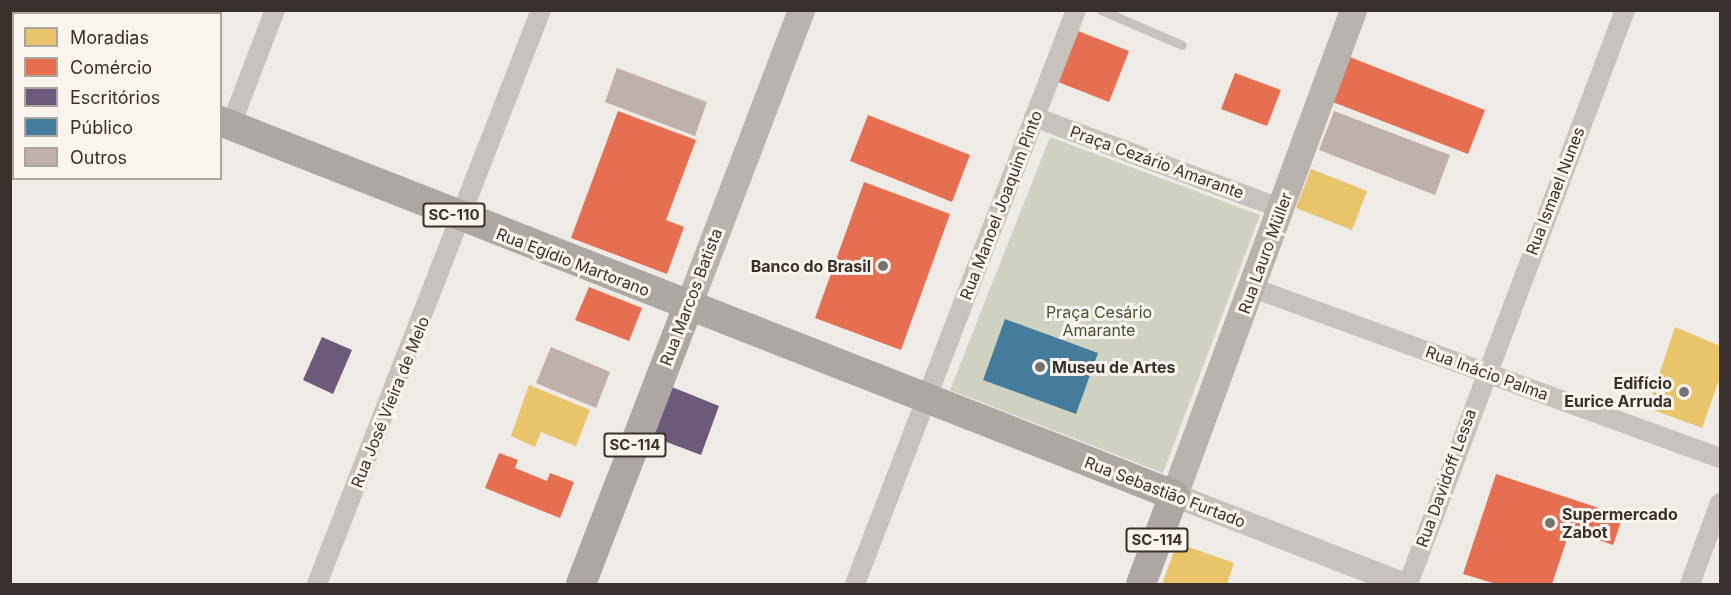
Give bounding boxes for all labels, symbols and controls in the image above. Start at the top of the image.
legend [12,12,222,180]
text: Moradias [70,27,149,48]
text: Comércio [70,57,152,78]
text: Escritórios [70,87,160,108]
street label: Rua Manoel Joaquim Pinto [956,108,1046,302]
text: Público [70,117,133,138]
street label: Praça Cezário Amarante [1067,122,1247,202]
street label: Rua Ismael Nunes [1522,124,1588,258]
text: Outros [70,147,127,168]
street label: Rua Lauro Müller [1234,190,1296,316]
road number: SC-110 [422,203,486,227]
street label: Rua Egídio Martorano [494,224,652,300]
street label: Rua Marcos Batista [656,226,726,368]
place label: Banco do Brasil [751,256,871,276]
marker: Banco do Brasil [876,259,890,273]
park label: Praça Cesário Amarante [1046,302,1152,340]
street label: Rua José Vieira de Melo [347,314,433,490]
street label: Rua Inácio Palma [1423,342,1551,404]
place label: Museu de Artes [1052,357,1175,377]
marker: Museu de Artes [1033,360,1047,374]
place label: Edifício Eurice Arruda [1564,373,1672,411]
marker: Edifício Eurice Arruda [1677,385,1691,399]
street label: Rua Davidoff Lessa [1412,406,1480,550]
road number: SC-114 [602,433,668,457]
street label: Rua Sebastião Furtado [1082,452,1248,532]
place label: Supermercado Zabot [1562,504,1678,542]
marker: Supermercado Zabot [1543,516,1557,530]
road number: SC-114 [1124,528,1190,552]

